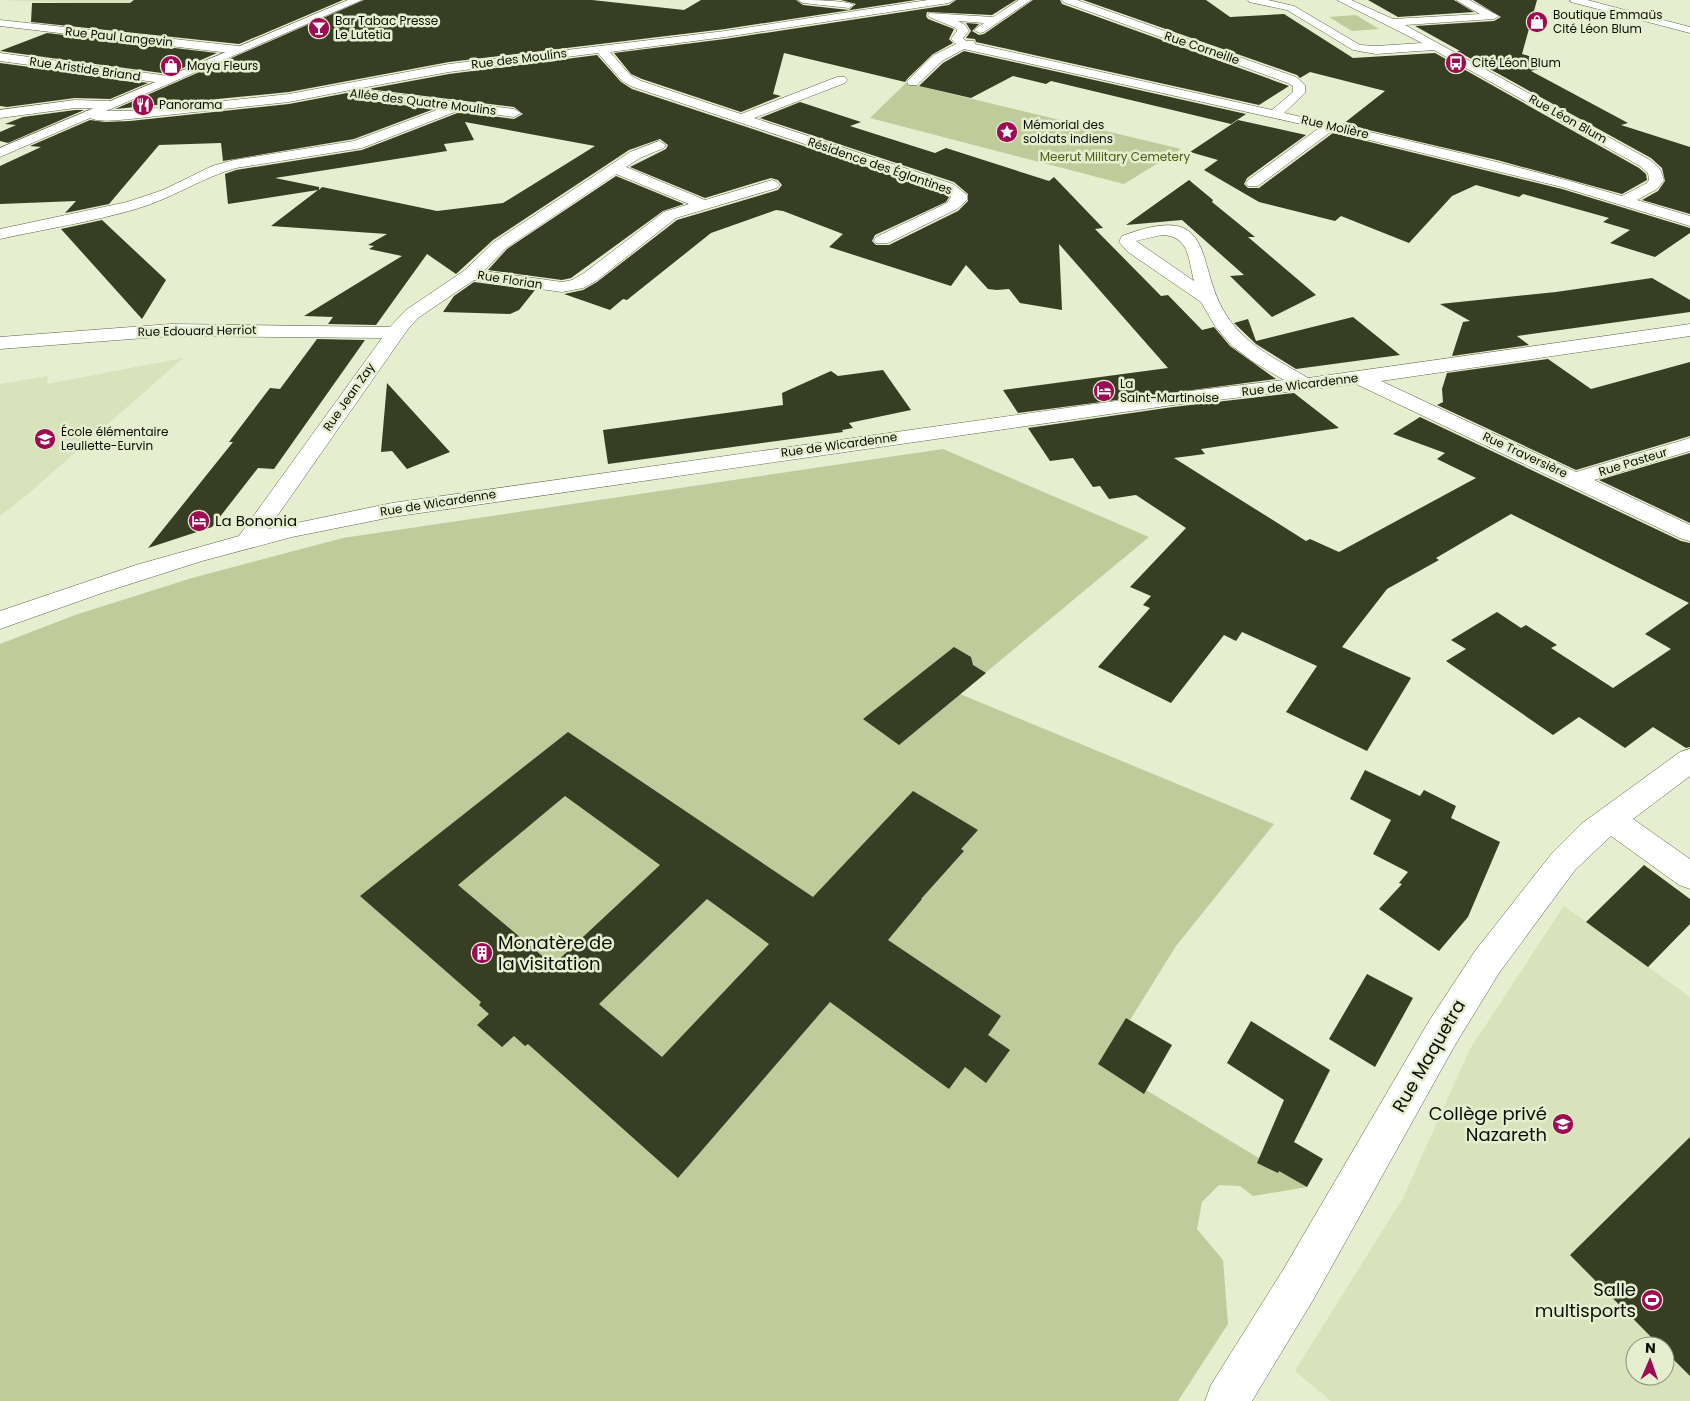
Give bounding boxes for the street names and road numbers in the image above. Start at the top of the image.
street label: Rue Paul Langevin [64,22,174,51]
street label: Rue Corneille [1162,27,1242,68]
street label: Rue des Moulins [470,44,568,73]
street label: Rue Aristide Briand [28,52,142,85]
street label: Allée des Quatre Moulins [349,84,497,119]
street label: Rue Léon Blum [1526,90,1610,147]
street label: Rue Molière [1300,110,1371,143]
street label: Résidence des Églantines [806,133,955,198]
street label: Rue Florian [476,266,544,293]
street label: Rue Edouard Herriot [137,321,257,340]
street label: Rue Jean Zay [319,359,379,434]
street label: Rue de Wicardenne [1241,369,1359,400]
street label: Rue Traversière [1480,427,1570,482]
street label: Rue de Wicardenne [780,428,898,461]
street label: Rue Pasteur [1596,443,1670,480]
street label: Rue de Wicardenne [379,485,497,520]
street label: Rue Maquetra [1386,995,1471,1117]

